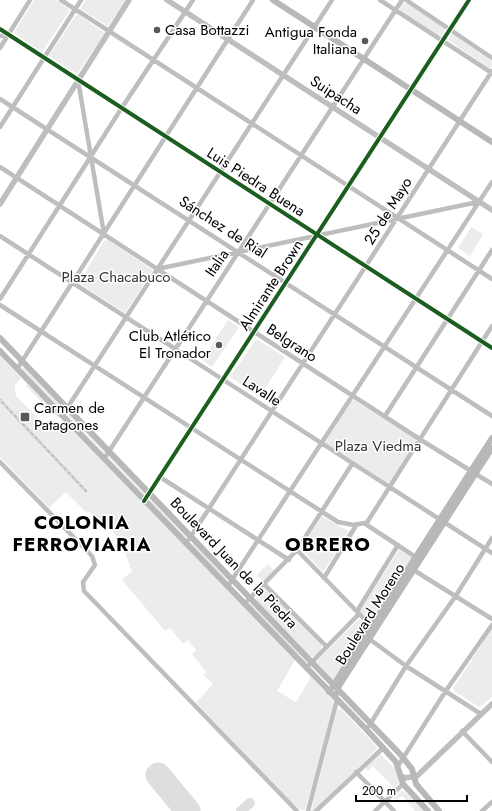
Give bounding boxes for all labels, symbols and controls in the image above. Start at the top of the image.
place label: Casa Bottazzi [165,19,249,41]
place label: Antigua Fonda Italiana [265,21,357,60]
marker: Casa Bottazzi [152,25,162,35]
marker: Antigua Fonda Italiana [360,36,370,46]
street label: Suipacha [306,70,366,120]
street label: Luis Piedra Buena [203,142,309,222]
street label: 25 de Mayo [358,173,418,249]
street label: Sánchez de Rial [175,190,271,264]
street label: Almirante Brown [233,235,309,335]
street label: Italia [200,245,234,281]
park label: Plaza Chacabuco [61,266,171,288]
street label: Belgrano [262,318,322,368]
place label: Club Atlético El Tronador [129,325,212,364]
marker: Club Atlético El Tronador [214,340,224,350]
street label: Lavalle [238,370,286,412]
place label: Carmen de Patagones [34,397,105,436]
marker: Carmen de Patagones [19,411,31,423]
park label: Plaza Viedma [335,435,421,457]
street label: Boulevard Juan de la Piedra [165,492,303,634]
district label: COLONIA FERROVIARIA [13,509,151,558]
district label: OBRERO [285,531,371,558]
street label: Boulevard Moreno [330,559,410,669]
scale bar [356,777,467,803]
text: 200 m [362,782,396,800]

